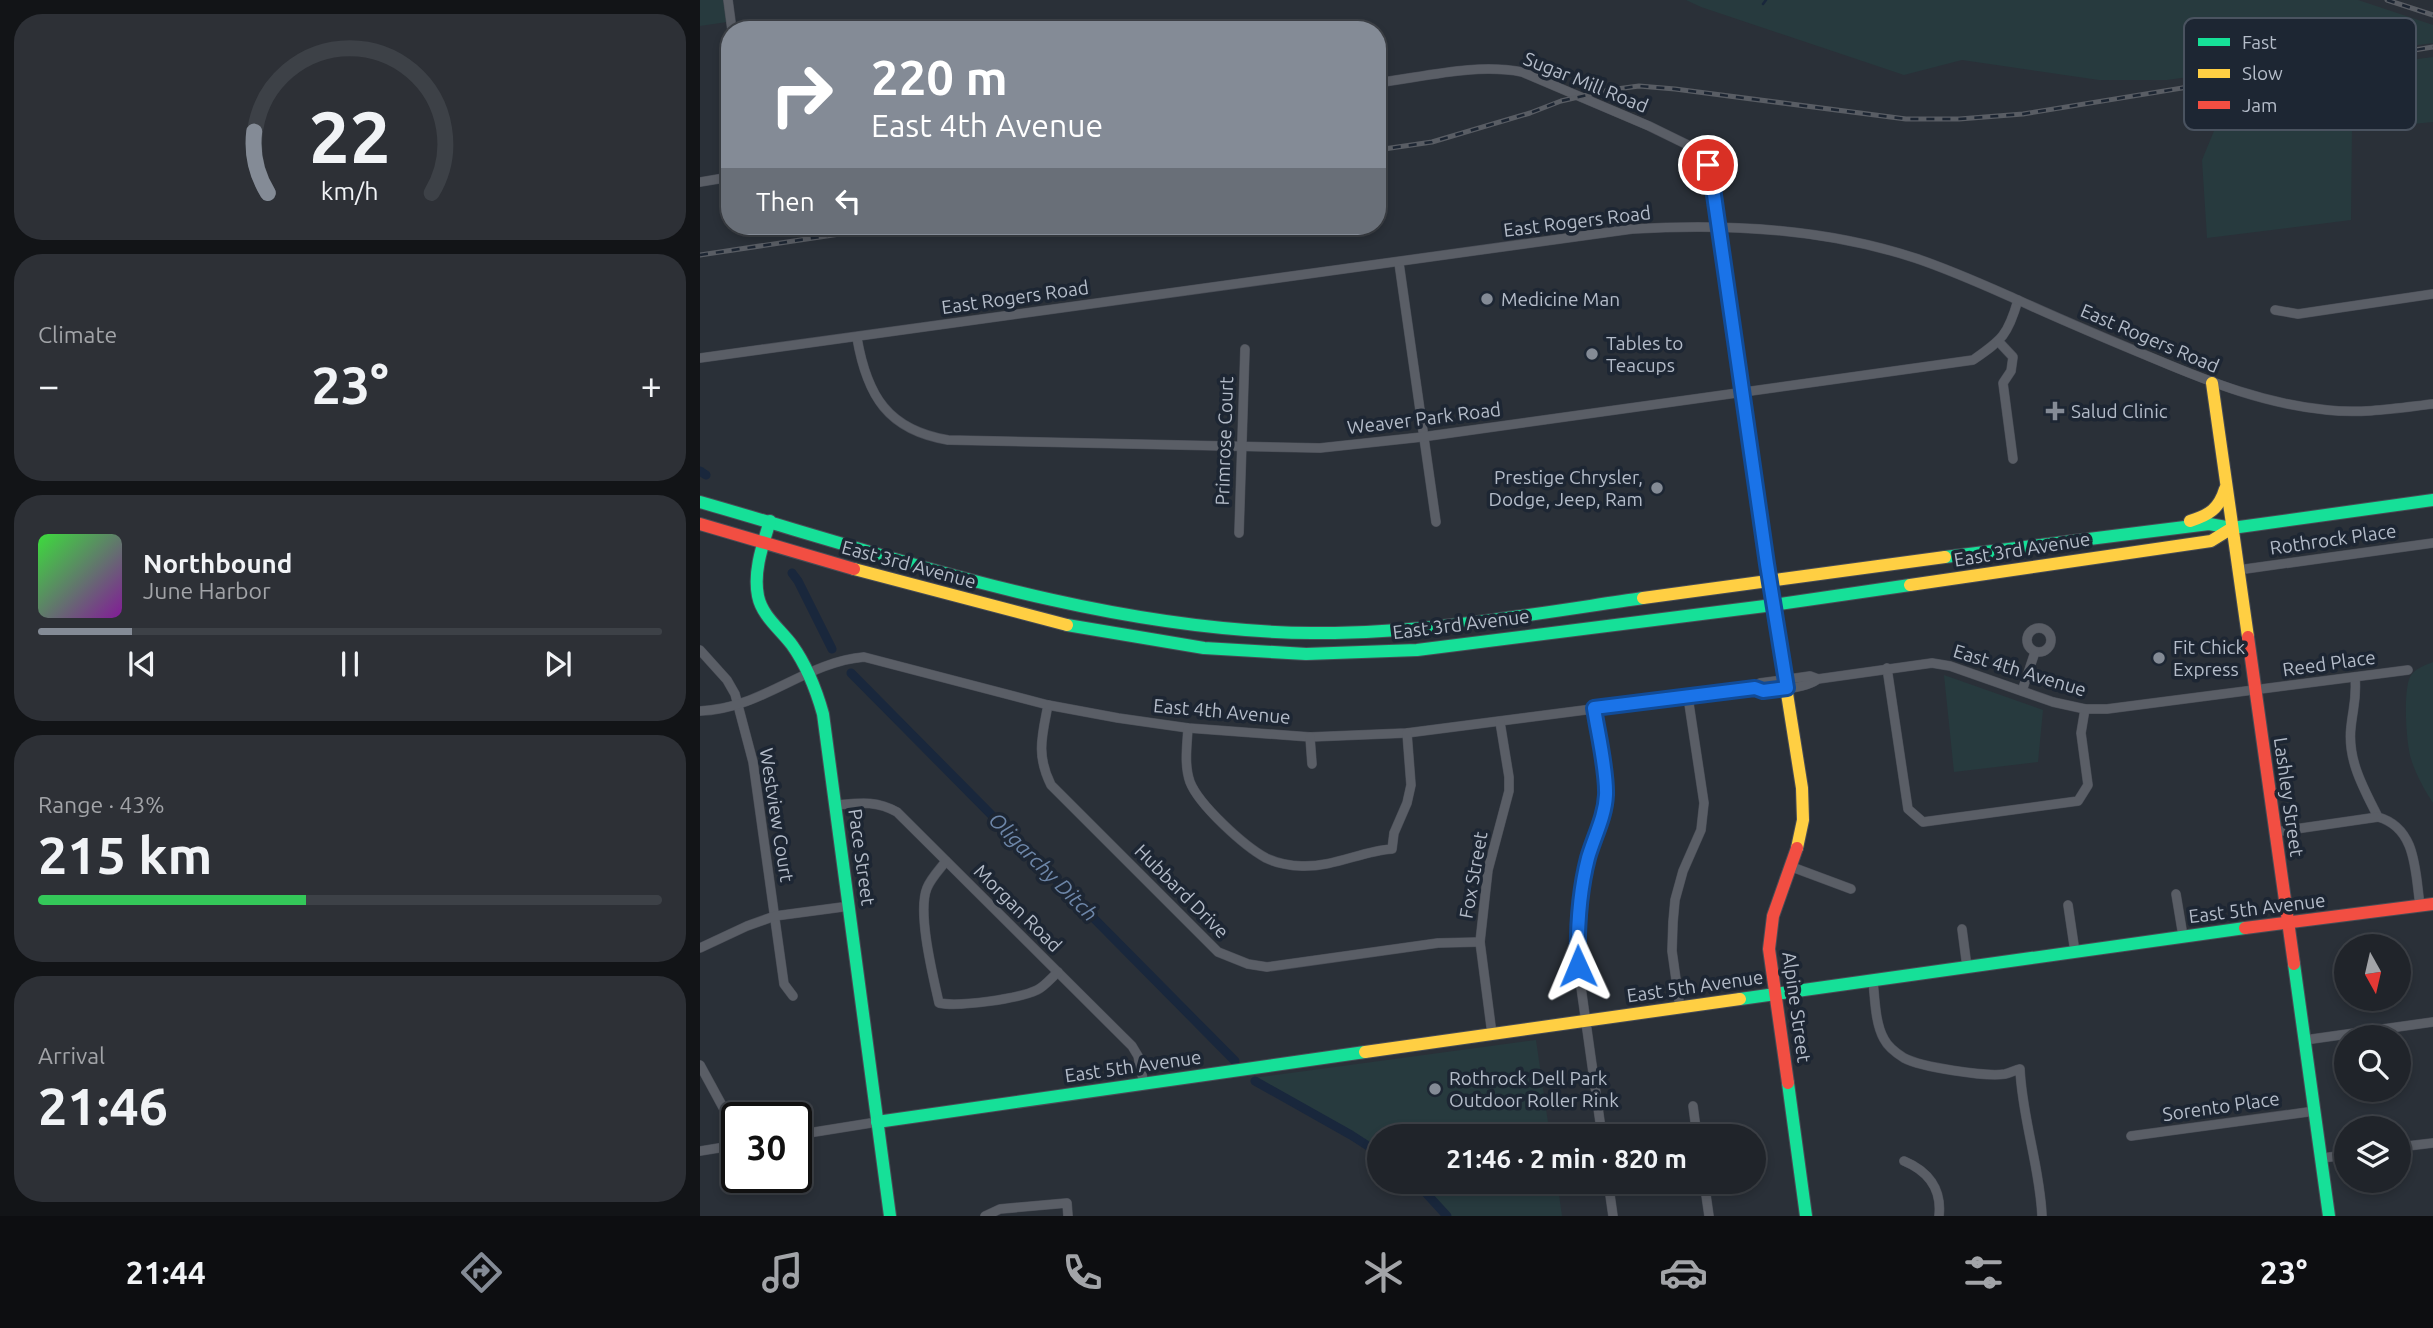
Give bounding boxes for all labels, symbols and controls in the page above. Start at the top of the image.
legend [2184,18,2416,130]
text: Fast [2242,31,2277,53]
street label: Sugar Mill Road [1521,47,1651,117]
icon: right [756,49,847,140]
text: 220 m [871,49,1008,104]
text: Slow [2242,62,2283,84]
text: Jam [2242,94,2278,116]
text: 22 [309,96,391,178]
text: East 4th Avenue [871,107,1103,143]
pin [1678,135,1738,195]
icon: arrive [1689,146,1727,184]
text: km/h [321,177,379,205]
icon: left [829,182,867,220]
text: Then [756,187,815,216]
street label: East Rogers Road [1502,201,1652,241]
street label: East Rogers Road [940,276,1090,318]
place label: Medicine Man [1501,288,1620,310]
marker: Medicine Man [1479,291,1495,307]
street label: East Rogers Road [2077,299,2223,377]
text: Climate [38,322,117,347]
place label: Tables to Teacups [1606,332,1683,376]
marker: Tables to Teacups [1584,346,1600,362]
text: 23° [311,356,389,414]
text: − [38,364,59,406]
text: + [641,364,662,406]
street label: Primrose Court [1211,376,1237,506]
street label: Weaver Park Road [1346,398,1502,438]
place label: Salud Clinic [2071,400,2168,422]
marker: Salud Clinic [2045,401,2065,421]
place label: Prestige Chrysler, Dodge, Jeep, Ram [1489,466,1643,510]
marker: Prestige Chrysler, Dodge, Jeep, Ram [1649,480,1665,496]
street label: Rothrock Place [2268,519,2398,559]
street label: East 3rd Avenue [1952,527,2092,571]
street label: East 3rd Avenue [840,536,978,592]
text: Northbound [143,549,292,578]
text: June Harbor [143,578,271,603]
street label: East 3rd Avenue [1391,605,1531,643]
place label: Fit Chick Express [2173,636,2245,680]
street label: East 4th Avenue [1951,639,2089,701]
icon: previous [123,645,161,683]
icon: pause [331,645,369,683]
icon: next [539,645,577,683]
street label: Reed Place [2281,646,2377,680]
marker: Fit Chick Express [2151,650,2167,666]
street label: East 4th Avenue [1152,694,1292,728]
street label: Lashley Street [2270,736,2308,859]
street label: Westview Court [756,746,799,884]
text: Range · 43% [38,792,165,817]
street label: Pace Street [844,807,880,907]
water label: Oligarchy Ditch [985,807,1103,925]
text: 215 km [38,826,212,884]
street label: Fox Street [1455,829,1492,920]
street label: Hubbard Drive [1131,840,1233,942]
street label: Morgan Road [970,860,1066,956]
street label: East 5th Avenue [2187,889,2327,927]
position arrow [1541,929,1615,1003]
north arrow [2334,934,2412,1012]
map controls [2334,934,2411,1193]
street label: Alpine Street [1778,950,1816,1064]
street label: East 5th Avenue [1625,966,1765,1006]
button: search [2334,1025,2411,1102]
text: Arrival [38,1043,105,1068]
street label: East 5th Avenue [1063,1046,1203,1086]
place label: Rothrock Dell Park Outdoor Roller Rink [1449,1067,1619,1111]
text: 21:46 [38,1077,168,1135]
marker: Rothrock Dell Park Outdoor Roller Rink [1427,1081,1443,1097]
street label: Sorento Place [2161,1087,2281,1125]
speed limit sign: 30 [721,1102,812,1193]
button: layers [2334,1116,2411,1193]
text: 21:46 · 2 min · 820 m [1446,1144,1687,1173]
icon: directions [457,1248,506,1297]
icon: music [758,1248,807,1297]
icon: phone [1058,1248,1107,1297]
icon: climate [1359,1248,1408,1297]
icon: car [1659,1248,1708,1297]
icon: filters [1959,1248,2008,1297]
text: 21:44 [126,1254,206,1290]
text: 23° [2260,1254,2307,1290]

